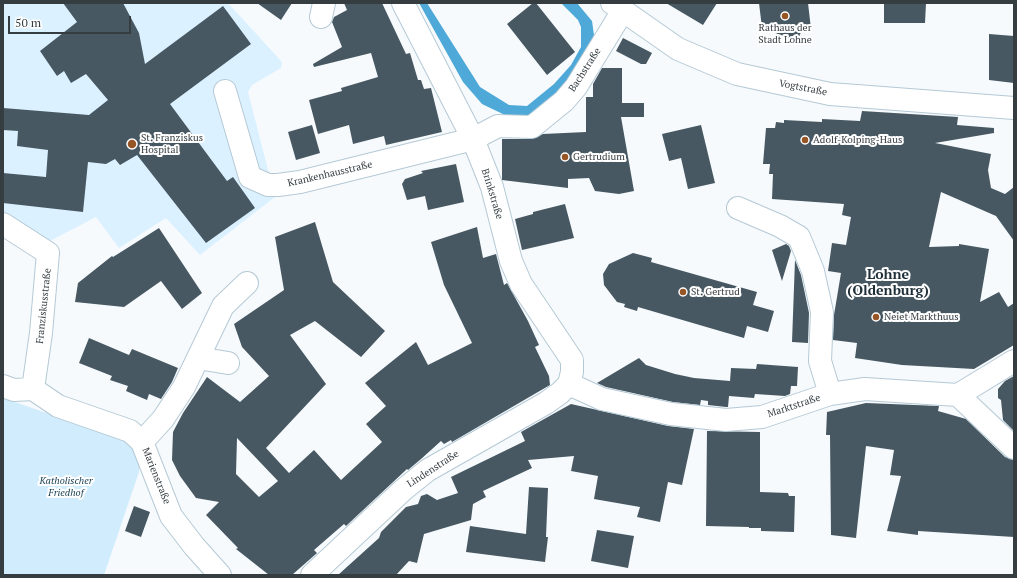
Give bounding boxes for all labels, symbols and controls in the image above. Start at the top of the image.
scale bar [10,8,133,34]
marker: Rathaus der Stadt Lohne [780,11,790,21]
text: 50 m [15,15,41,30]
place label: Rathaus der Stadt Lohne [758,22,812,46]
street label: Bachstraße [566,46,604,94]
street label: Vogtstraße [778,77,828,99]
place label: St. Franziskus Hospital [141,132,203,156]
place label: Adolf-Kolping-Haus [813,134,902,146]
marker: Adolf-Kolping-Haus [800,135,810,145]
marker: St. Franziskus Hospital [126,138,138,150]
place label: Gertrudium [573,151,625,163]
marker: Gertrudium [560,152,570,162]
street label: Krankenhausstraße [286,158,374,190]
street label: Brinkstraße [479,167,505,221]
district label: Lohne (Oldenburg) [847,267,929,300]
street label: Franziskusstraße [34,268,54,344]
place label: St. Gertrud [691,286,740,298]
marker: St. Gertrud [678,287,688,297]
place label: Neiet Markthuus [884,311,959,323]
marker: Neiet Markthuus [871,312,881,322]
street label: Marktstraße [766,392,822,420]
street label: Marienstraße [139,446,173,506]
street label: Lindenstraße [405,448,461,490]
park label: Katholischer Friedhof [39,475,93,498]

